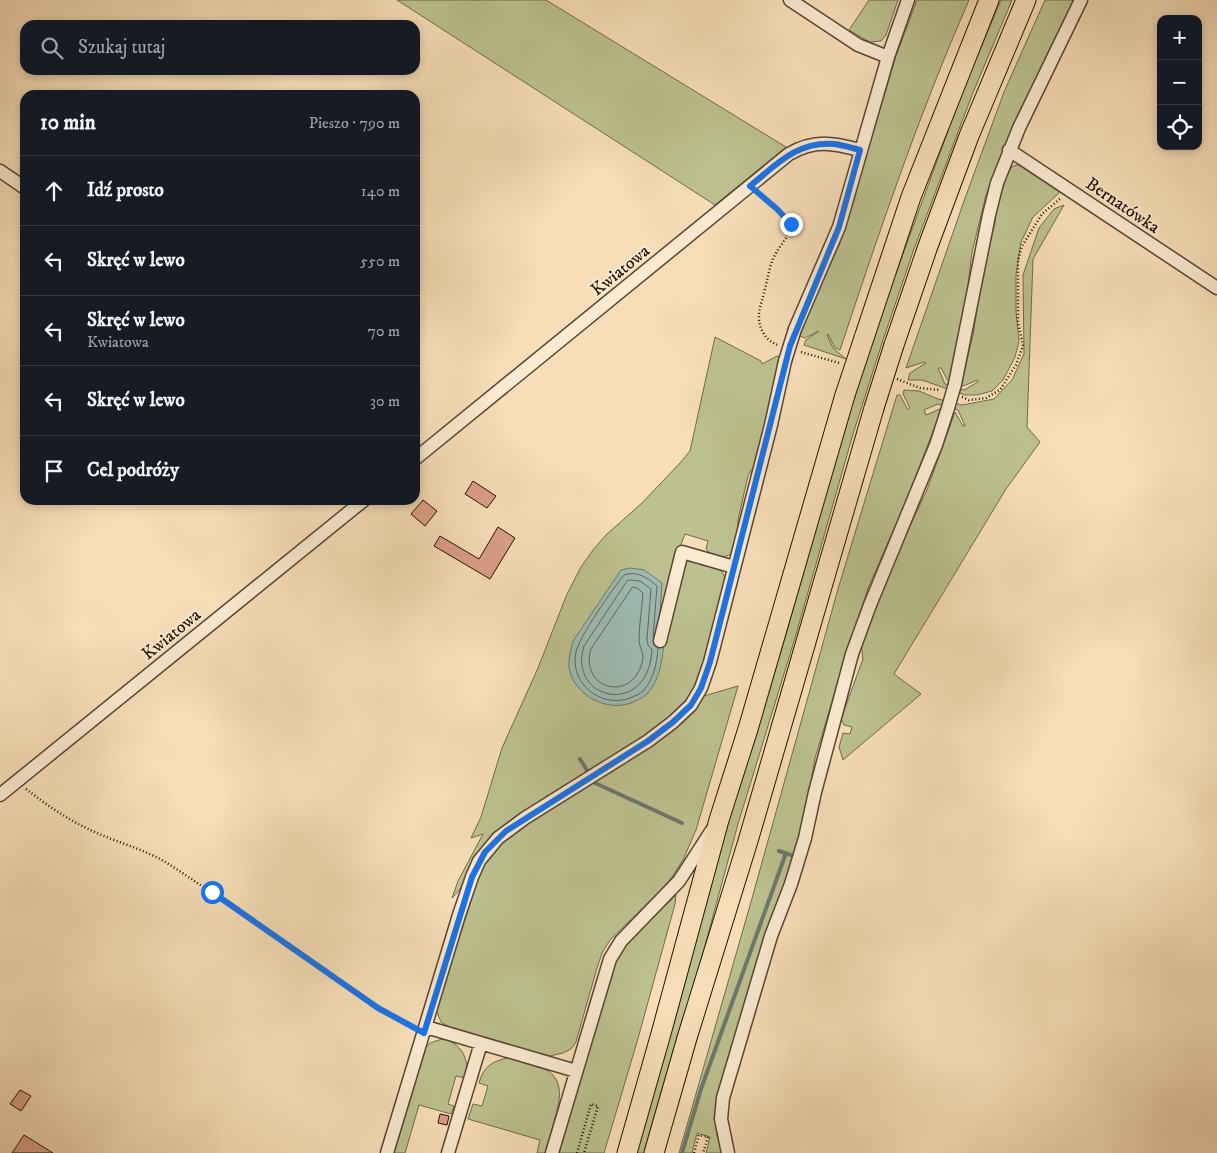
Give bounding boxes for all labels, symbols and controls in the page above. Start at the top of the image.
map controls [1157,15,1202,150]
button: + [1157,15,1202,60]
search box [20,20,420,75]
icon: search [38,34,66,62]
text: Szukaj tutaj [78,36,165,59]
button: − [1157,60,1202,105]
button: locate [1157,105,1202,150]
text: 10 min [40,110,96,136]
text: Pieszo · 790 m [309,113,400,133]
street label: Bernatówka [1081,173,1164,239]
icon: ahead [40,177,68,205]
text: Idź prosto [87,179,164,202]
text: 140 m [361,181,400,201]
route end [780,213,803,236]
street label: Kwiatowa [587,240,655,301]
icon: left [40,247,68,275]
text: Skręć w lewo [87,249,185,272]
text: 550 m [360,251,400,271]
text: Skręć w lewo [87,309,185,332]
icon: left [40,317,68,345]
text: 70 m [368,321,400,341]
text: Kwiatowa [87,332,149,352]
icon: left [40,387,68,415]
text: Skręć w lewo [87,389,185,412]
text: 30 m [370,391,400,411]
icon: arrive [40,457,68,485]
text: Cel podróży [87,459,179,482]
street label: Kwiatowa [138,604,206,665]
route start [201,881,224,904]

